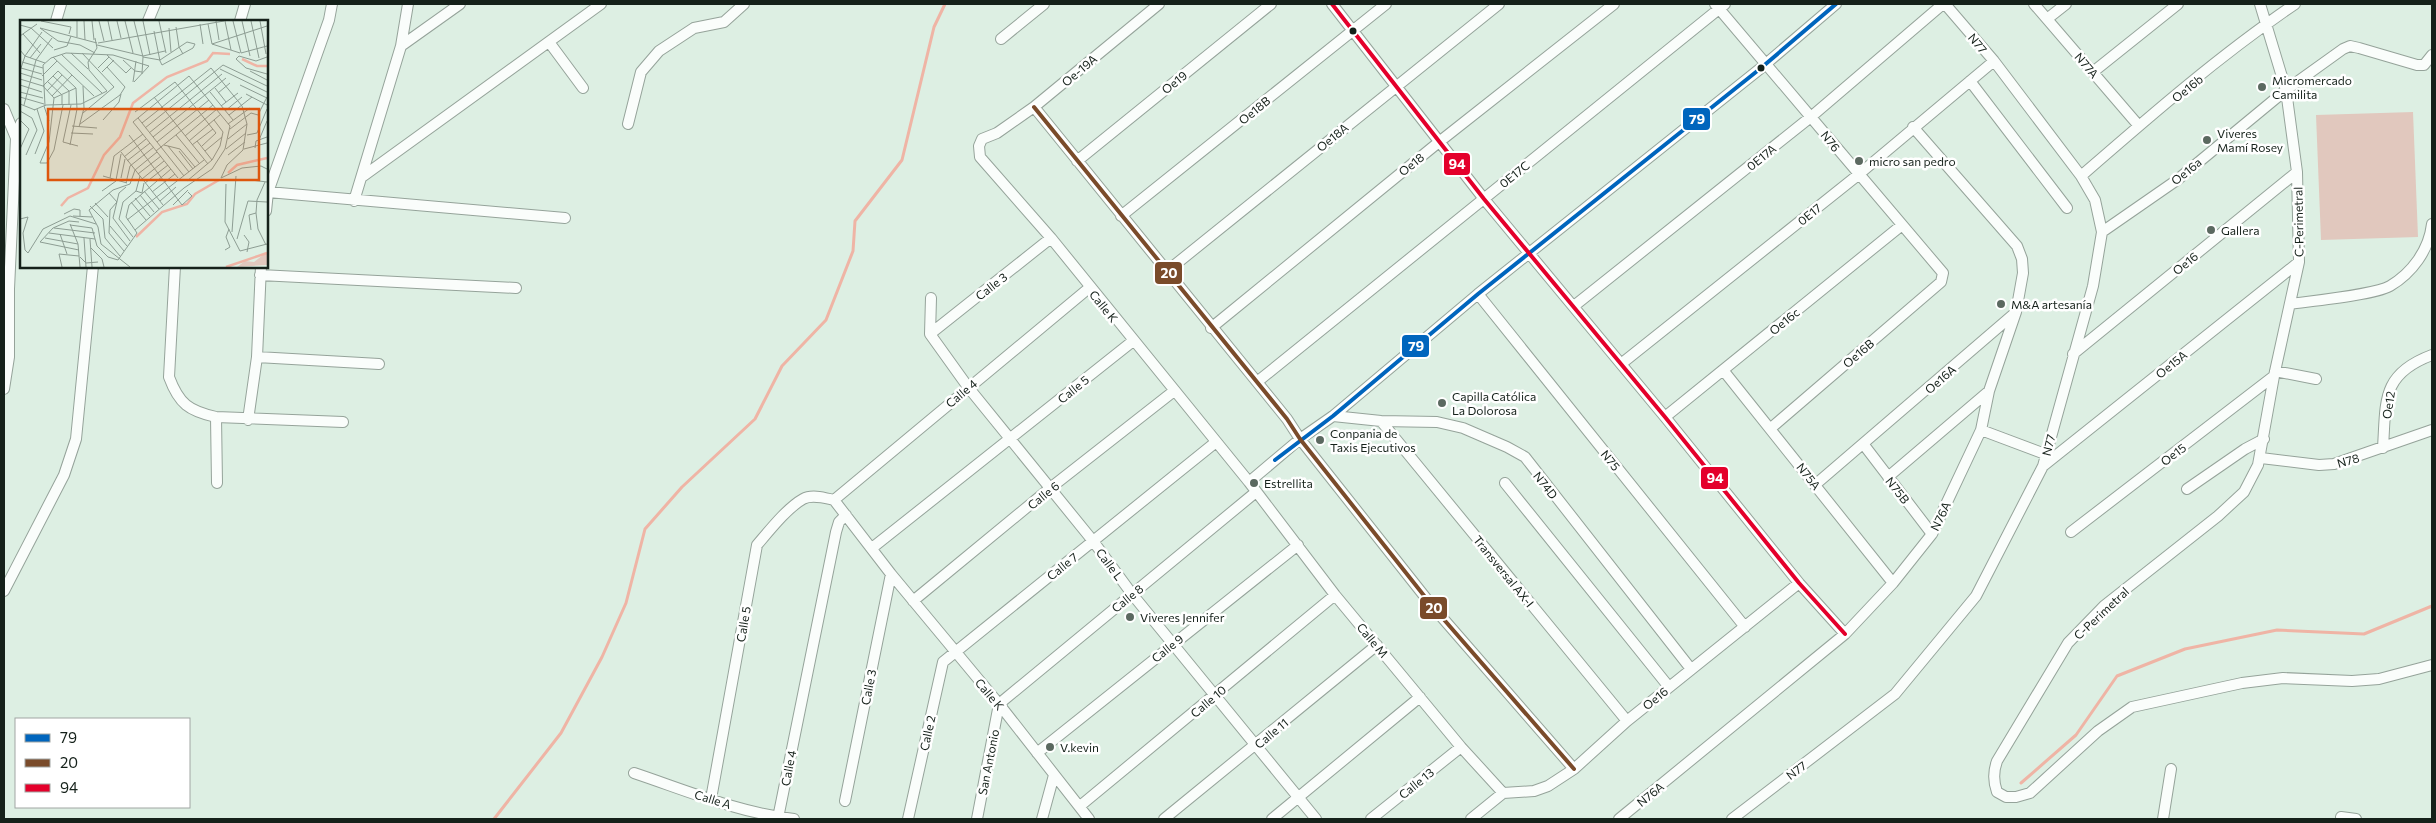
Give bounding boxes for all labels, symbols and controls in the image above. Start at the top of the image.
inset map [20,20,268,268]
unlabelled marker [1348,26,1358,36]
street label: N77 [1966,30,1990,56]
street label: N77A [2072,49,2102,81]
street label: Oe-19A [1059,51,1099,89]
unlabelled marker [1756,63,1766,73]
street label: Oe19 [1158,68,1190,96]
street label: Oe16b [2169,71,2205,105]
place label: Micromercado Camilita [2272,73,2352,101]
marker: Micromercado Camilita [2256,81,2268,93]
street label: Oe18B [1235,93,1273,127]
line badge: 79 [1682,107,1711,131]
text: 79 [1689,110,1705,127]
street label: Oe18A [1313,120,1351,154]
place label: Viveres Mamí Rosey [2217,126,2283,154]
street label: N76 [1819,128,1843,154]
marker: Viveres Mamí Rosey [2201,134,2213,146]
street label: 0E17A [1744,141,1778,173]
street label: Oe18 [1395,150,1427,178]
line badge: 94 [1443,152,1471,176]
place label: micro san pedro [1869,154,1956,168]
text: 94 [1448,155,1466,172]
marker: micro san pedro [1853,155,1865,167]
street label: Oe16a [2168,155,2204,187]
street label: 0E17C [1496,158,1532,190]
street label: C-Perimetral [2290,187,2306,257]
street label: 0E17 [1794,200,1824,228]
place label: Gallera [2221,223,2259,237]
marker: Gallera [2205,224,2217,236]
street label: Oe16 [2169,249,2201,277]
line badge: 20 [1154,261,1183,285]
text: 20 [1160,264,1178,281]
street label: Calle 3 [972,269,1010,303]
street label: Calle K [1087,287,1121,325]
place label: M&A artesanía [2011,297,2092,311]
marker: M&A artesanía [1995,298,2007,310]
street label: Oe16c [1766,305,1802,337]
line badge: 79 [1401,334,1430,358]
street label: Oe16B [1840,336,1876,370]
text: 79 [1408,337,1424,354]
street label: Oe15A [2153,347,2189,381]
street label: Oe16A [1922,362,1958,396]
street label: Calle 5 [1055,372,1092,406]
street label: Calle 4 [943,376,979,410]
place label: Capilla Católica La Dolorosa [1452,389,1536,417]
street label: Oe12 [2379,390,2397,420]
marker: Capilla Católica La Dolorosa [1436,397,1448,409]
place label: Conpania de Taxis Ejecutivos [1330,426,1416,454]
street label: N77 [2039,433,2057,457]
marker: Conpania de Taxis Ejecutivos [1314,434,1326,446]
street label: Oe15 [2158,440,2189,468]
street label: N75 [1599,447,1624,473]
street label: N78 [2335,450,2361,470]
street label: N75A [1794,460,1824,492]
line badge: 94 [1700,466,1729,490]
street label: N74D [1531,469,1561,502]
text: 94 [1706,469,1724,486]
street label: N75B [1883,474,1913,506]
place label: Estrellita [1264,476,1313,490]
marker: Estrellita [1248,477,1260,489]
street label: Calle 6 [1024,478,1062,512]
street label: N76A [1927,499,1953,533]
street label: Transversal AX-I [1471,532,1537,610]
street label: Calle L [1094,545,1127,583]
street label: Calle 7 [1044,549,1080,583]
street label: Calle 8 [1108,581,1146,615]
street label: C-Perimetral [2071,584,2131,642]
line badge: 20 [1419,596,1448,620]
text: 20 [1425,599,1443,616]
street label: Calle 5 [733,605,753,643]
place label: Viveres Jennifer [1140,610,1225,625]
marker: Viveres Jennifer [1124,611,1136,623]
street label: Calle M [1355,620,1391,660]
street label: Calle 9 [1148,631,1186,665]
street label: Calle 3 [858,668,878,706]
street label: Calle K [973,675,1007,713]
street label: Calle 10 [1187,682,1229,720]
street label: Oe16 [1639,684,1671,712]
street label: Calle 2 [916,714,938,752]
street label: Calle 11 [1251,715,1291,751]
legend [15,718,190,808]
text: 79 [60,728,77,746]
street label: San Antonio [975,728,1001,796]
place label: V.kevin [1060,740,1099,754]
marker: V.kevin [1044,741,1056,753]
street label: Calle 4 [778,749,798,787]
text: 20 [60,753,78,771]
street label: N77 [1783,758,1809,782]
street label: Calle 13 [1396,765,1437,801]
text: 94 [60,778,78,796]
street label: N76A [1634,779,1666,809]
street label: Calle A [693,787,733,811]

